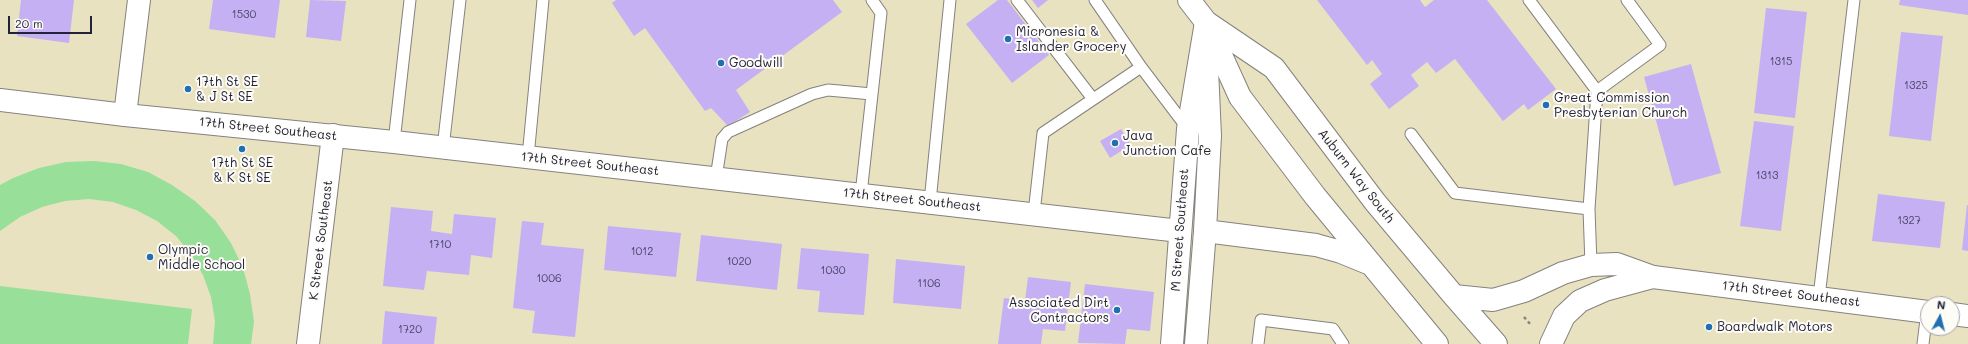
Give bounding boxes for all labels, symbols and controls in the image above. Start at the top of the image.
scale bar [10,8,94,34]
house number: 1530 [232,8,256,22]
text: 20 m [15,15,43,31]
place label: Micronesia & Islander Grocery [1016,24,1126,55]
marker: Micronesia & Islander Grocery [1003,34,1013,44]
place label: Goodwill [729,55,783,71]
house number: 1315 [1770,55,1792,69]
marker: Goodwill [716,58,726,68]
place label: 17th St SE & J St SE [196,74,258,105]
house number: 1325 [1904,79,1928,93]
marker: 17th St SE & J St SE [183,84,193,94]
place label: Great Commission Presbyterian Church [1554,90,1687,121]
marker: Great Commission Presbyterian Church [1541,100,1551,110]
street label: 17th Street Southeast [198,114,338,144]
street label: Auburn Way South [1314,126,1398,226]
place label: Java Junction Cafe [1123,128,1211,159]
marker: Java Junction Cafe [1110,138,1120,148]
marker: 17th St SE & K St SE [237,144,247,154]
street label: 17th Street Southeast [520,149,660,179]
place label: 17th St SE & K St SE [211,155,273,186]
street label: M Street Southeast [1168,168,1192,292]
house number: 1313 [1756,169,1778,183]
street label: K Street Southeast [306,179,336,301]
street label: 17th Street Southeast [842,185,982,215]
house number: 1327 [1897,214,1921,228]
house number: 1710 [429,238,451,252]
place label: Olympic Middle School [158,242,245,273]
house number: 1012 [631,245,653,259]
marker: Olympic Middle School [145,252,155,262]
house number: 1020 [727,255,751,269]
house number: 1030 [821,264,845,278]
house number: 1006 [536,272,562,286]
house number: 1106 [917,277,941,291]
street label: 17th Street Southeast [1721,278,1861,310]
place label: Associated Dirt Contractors [1009,295,1109,326]
north arrow [1920,296,1960,336]
text: N [1936,297,1946,313]
marker: Associated Dirt Contractors [1112,305,1122,315]
place label: Boardwalk Motors [1717,319,1833,335]
marker: Boardwalk Motors [1704,322,1714,332]
house number: 1720 [398,323,422,337]

